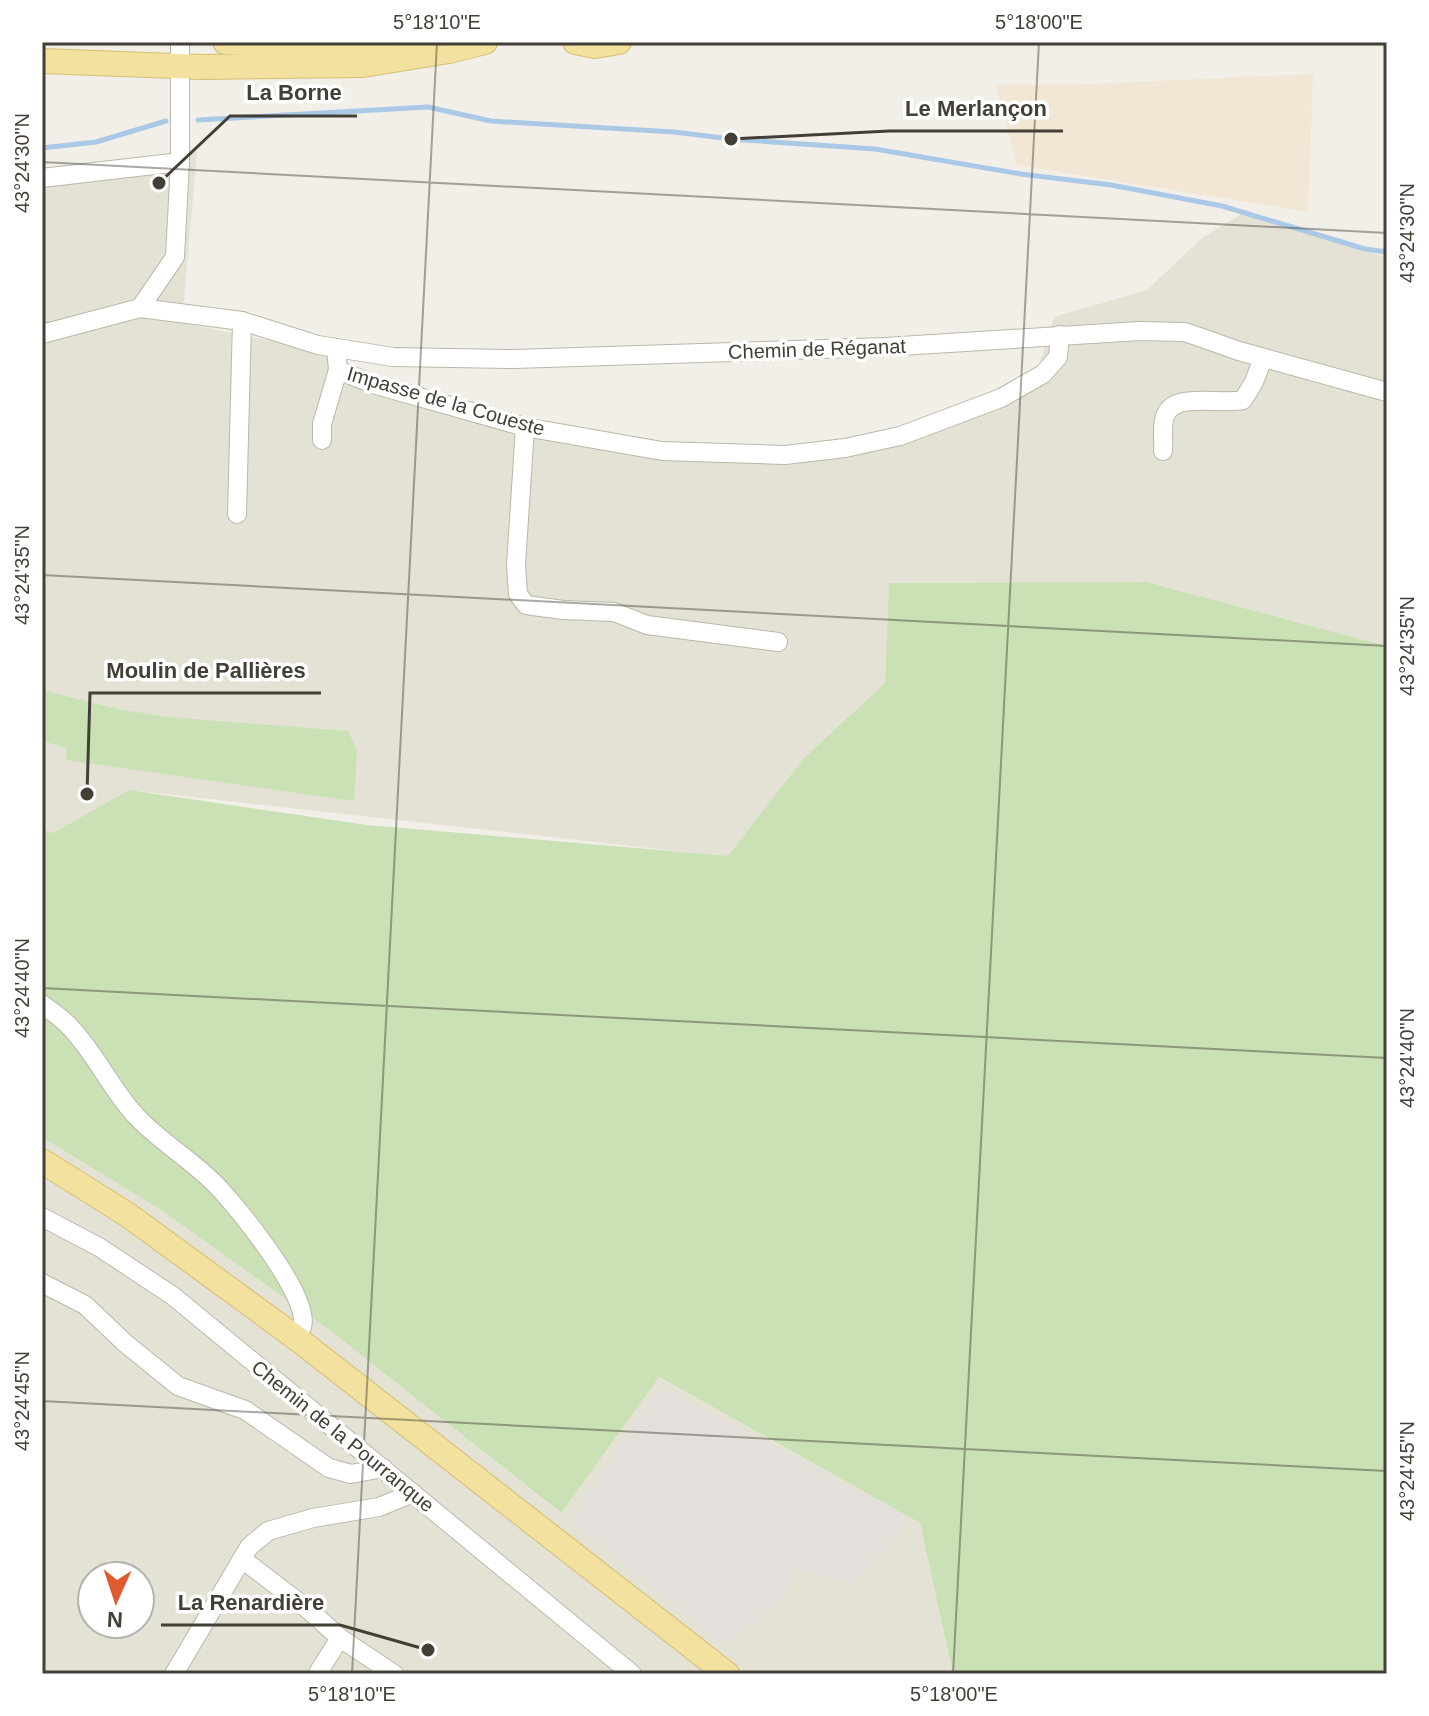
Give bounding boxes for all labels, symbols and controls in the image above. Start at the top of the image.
text: 5°18'10"E [393,11,481,33]
text: 5°18'00"E [995,11,1083,33]
callout: La Borne [230,70,357,116]
text: La Borne [246,80,342,105]
callout: Le Merlançon [889,85,1063,131]
text: Le Merlançon [905,96,1047,121]
text: 43°24'30"N [11,113,33,213]
text: 43°24'30"N [1396,183,1418,283]
street label: Chemin de Réganat [728,335,907,363]
street label: Impasse de la Coueste [345,362,547,440]
text: 43°24'35"N [11,525,33,625]
text: 43°24'35"N [1396,596,1418,696]
callout: Moulin de Pallières [90,647,321,693]
text: Moulin de Pallières [106,658,306,683]
text: 43°24'40"N [11,938,33,1038]
text: 43°24'40"N [1396,1008,1418,1108]
text: 43°24'45"N [11,1351,33,1451]
street label: Chemin de la Pourranque [248,1356,438,1516]
text: 43°24'45"N [1396,1421,1418,1521]
north arrow [76,1560,156,1640]
callout: La Renardière [161,1579,340,1625]
text: La Renardière [178,1590,324,1615]
text: N [106,1607,124,1632]
text: 5°18'10"E [308,1683,396,1705]
text: 5°18'00"E [910,1683,998,1705]

